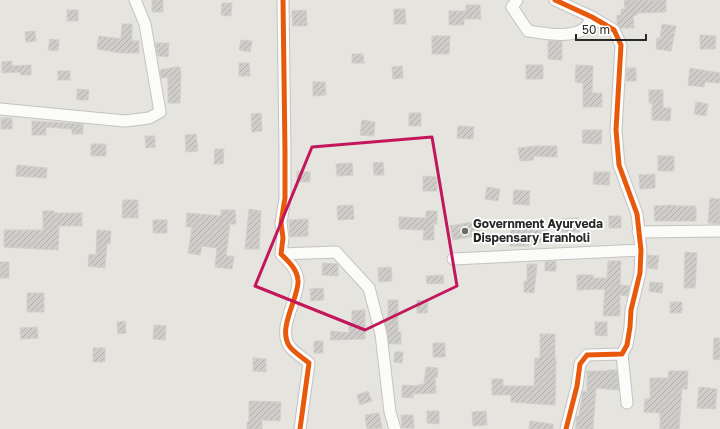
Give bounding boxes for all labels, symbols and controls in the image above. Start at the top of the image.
scale bar [576,16,646,42]
text: 50 m [582,22,610,37]
place label: Government Ayurveda Dispensary Eranholi [473,216,603,245]
marker: Government Ayurveda Dispensary Eranholi [460,226,470,236]

